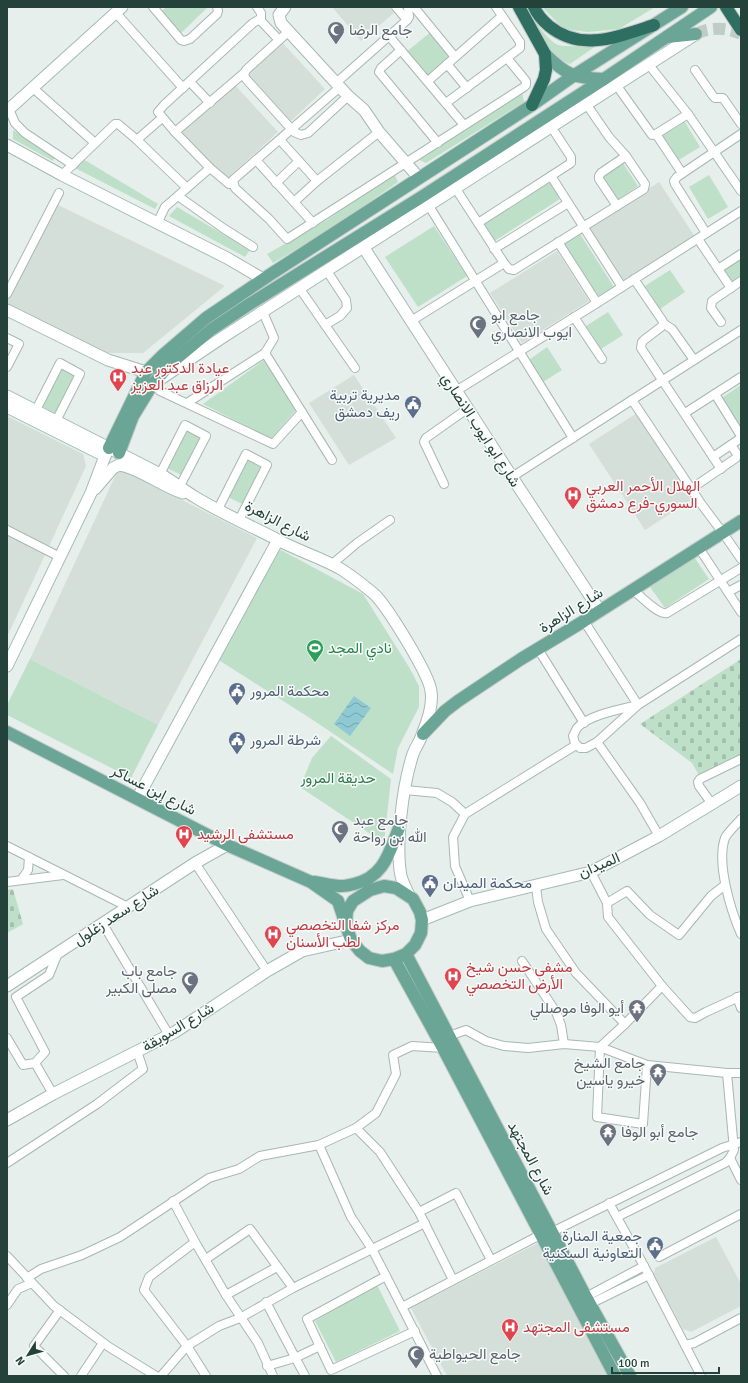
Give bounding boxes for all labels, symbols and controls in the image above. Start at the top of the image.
mosque icon: جامع الرضا [326,20,346,45]
place label: جامع الرضا [349,21,412,41]
place label: جامع ابو ايوب الانصاري [491,306,572,345]
mosque icon: جامع ابو ايوب الانصاري [468,314,488,339]
place label: عيادة الدكتور عبد الرزاق عبد العزيز [130,359,230,394]
hospital icon: عيادة الدكتور عبد الرزاق عبد العزيز [108,367,128,392]
street label: شارع ابو ايوب الانصاري [434,370,525,493]
place label: مديرية تربية ريف دمشق [330,386,400,422]
public building icon: مديرية تربية ريف دمشق [403,394,423,419]
place label: الهلال الأحمر العربي السوري-فرع دمشق [586,477,700,516]
hospital icon: الهلال الأحمر العربي السوري-فرع دمشق [563,485,583,510]
street label: شارع الزاهرة [241,497,314,547]
street label: شارع الزاهرة [536,583,607,638]
sports icon: نادي المجد [305,638,325,663]
place label: نادي المجد [328,639,392,661]
public building icon: محكمة المرور [227,681,247,706]
place label: محكمة المرور [249,682,329,700]
public building icon: شرطة المرور [227,730,247,755]
place label: شرطة المرور [249,731,321,749]
street label: شارع إبن عساكر [107,761,199,821]
park label: حديقة المرور [299,769,376,787]
place label: جامع عبد الله بن رواحة [353,811,427,847]
mosque icon: جامع عبد الله بن رواحة [330,819,350,844]
hospital icon: مستشفى الرشيد [174,824,194,849]
place label: مستشفى الرشيد [197,825,294,844]
street label: الميدان [575,848,623,882]
public building icon: محكمة الميدان [420,873,440,898]
place label: محكمة الميدان [443,874,532,892]
street label: شارع سعد زغلول [70,881,163,951]
place label: مركز شفا التخصصي لطب الأسنان [286,916,400,951]
hospital icon: مركز شفا التخصصي لطب الأسنان [263,924,283,949]
place label: مشفى حسن شيخ الأرض التخصصي [466,958,572,997]
place label: جامع باب مصلى الكبير [105,962,177,998]
hospital icon: مشفى حسن شيخ الأرض التخصصي [443,966,463,991]
mosque icon: جامع باب مصلى الكبير [180,970,200,995]
street label: شارع السويقة [139,998,218,1057]
temple icon: أيو الوفا موصللي [627,998,647,1023]
place label: أيو الوفا موصللي [530,999,625,1021]
place label: جامع الشيخ خيرو ياسين [574,1054,645,1090]
temple icon: جامع الشيخ خيرو ياسين [648,1062,668,1087]
street label: شارع المجتهد [502,1118,558,1199]
temple icon: جامع أبو الوفا [598,1122,618,1147]
place label: جامع أبو الوفا [621,1123,698,1143]
place label: جمعية المنارة التعاونية السكنية [542,1227,642,1262]
public building icon: جمعية المنارة التعاونية السكنية [645,1235,665,1260]
hospital icon: مستشفى المجتهد [500,1317,520,1342]
place label: مستشفى المجتهد [523,1318,630,1337]
north arrow [8,1335,48,1375]
mosque icon: جامع الحيواطية [406,1344,426,1369]
place label: جامع الحيواطية [429,1345,521,1365]
scale bar [612,1349,719,1375]
text: N [13,1354,28,1368]
text: 100 m [618,1356,650,1371]

